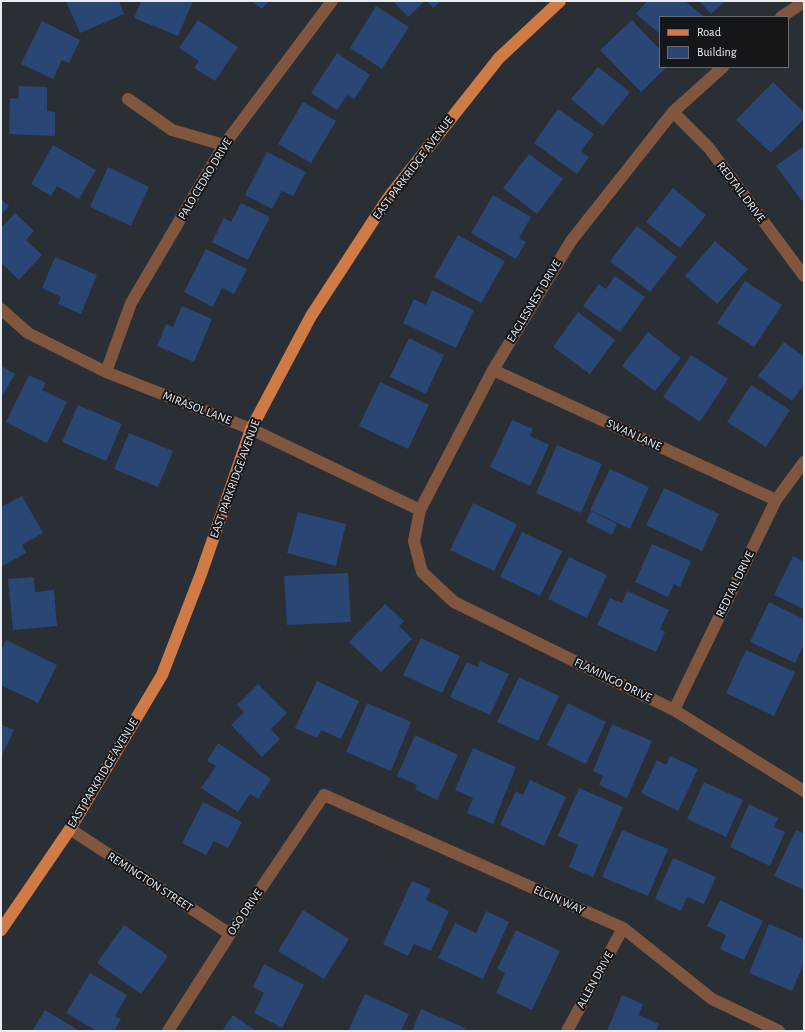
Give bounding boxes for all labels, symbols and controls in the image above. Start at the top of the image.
legend [659,16,789,68]
text: Road [697,26,721,38]
text: Building [697,46,737,58]
street label: EAST PARKRIDGE AVENUE [370,114,456,222]
street label: PALO CEDRO DRIVE [175,136,235,222]
street label: REDTAIL DRIVE [714,159,768,225]
street label: EAGLESNEST DRIVE [504,257,564,345]
street label: MIRASOL LANE [161,388,233,428]
street label: SWAN LANE [604,416,664,454]
street label: EAST PARKRIDGE AVENUE [207,418,263,540]
street label: REDTAIL DRIVE [713,548,757,620]
street label: FLAMINGO DRIVE [572,655,654,705]
street label: EAST PARKRIDGE AVENUE [65,716,141,830]
street label: REMINGTON STREET [105,849,195,915]
street label: ELGIN WAY [531,882,587,918]
street label: OSO DRIVE [224,886,266,938]
street label: ALLEN DRIVE [573,949,617,1011]

